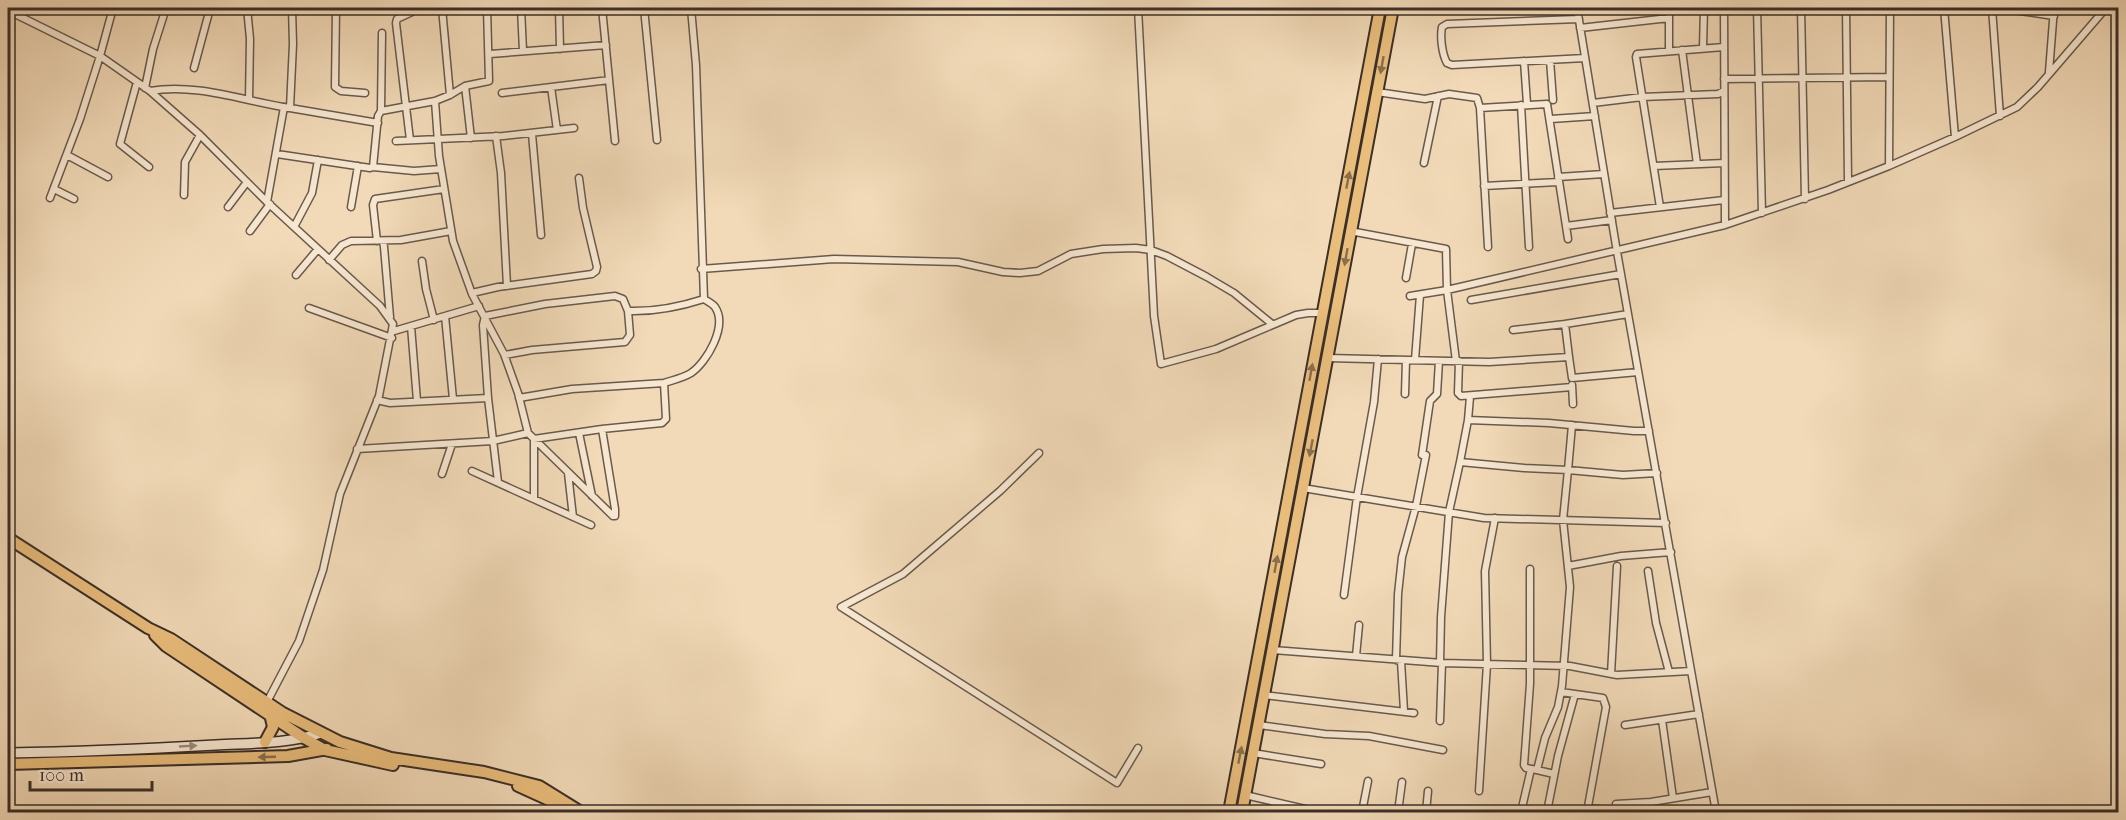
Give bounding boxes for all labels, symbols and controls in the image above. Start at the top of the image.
one-way arrow [1377,56,1386,75]
one-way arrow [1343,170,1352,189]
one-way arrow [1341,247,1350,266]
one-way arrow [1307,362,1316,381]
one-way arrow [1306,439,1315,458]
one-way arrow [1272,554,1281,573]
one-way arrow [178,742,197,751]
one-way arrow [1236,745,1245,764]
one-way arrow [258,752,277,762]
scale bar [30,754,152,792]
text: 100 m [39,765,84,786]

